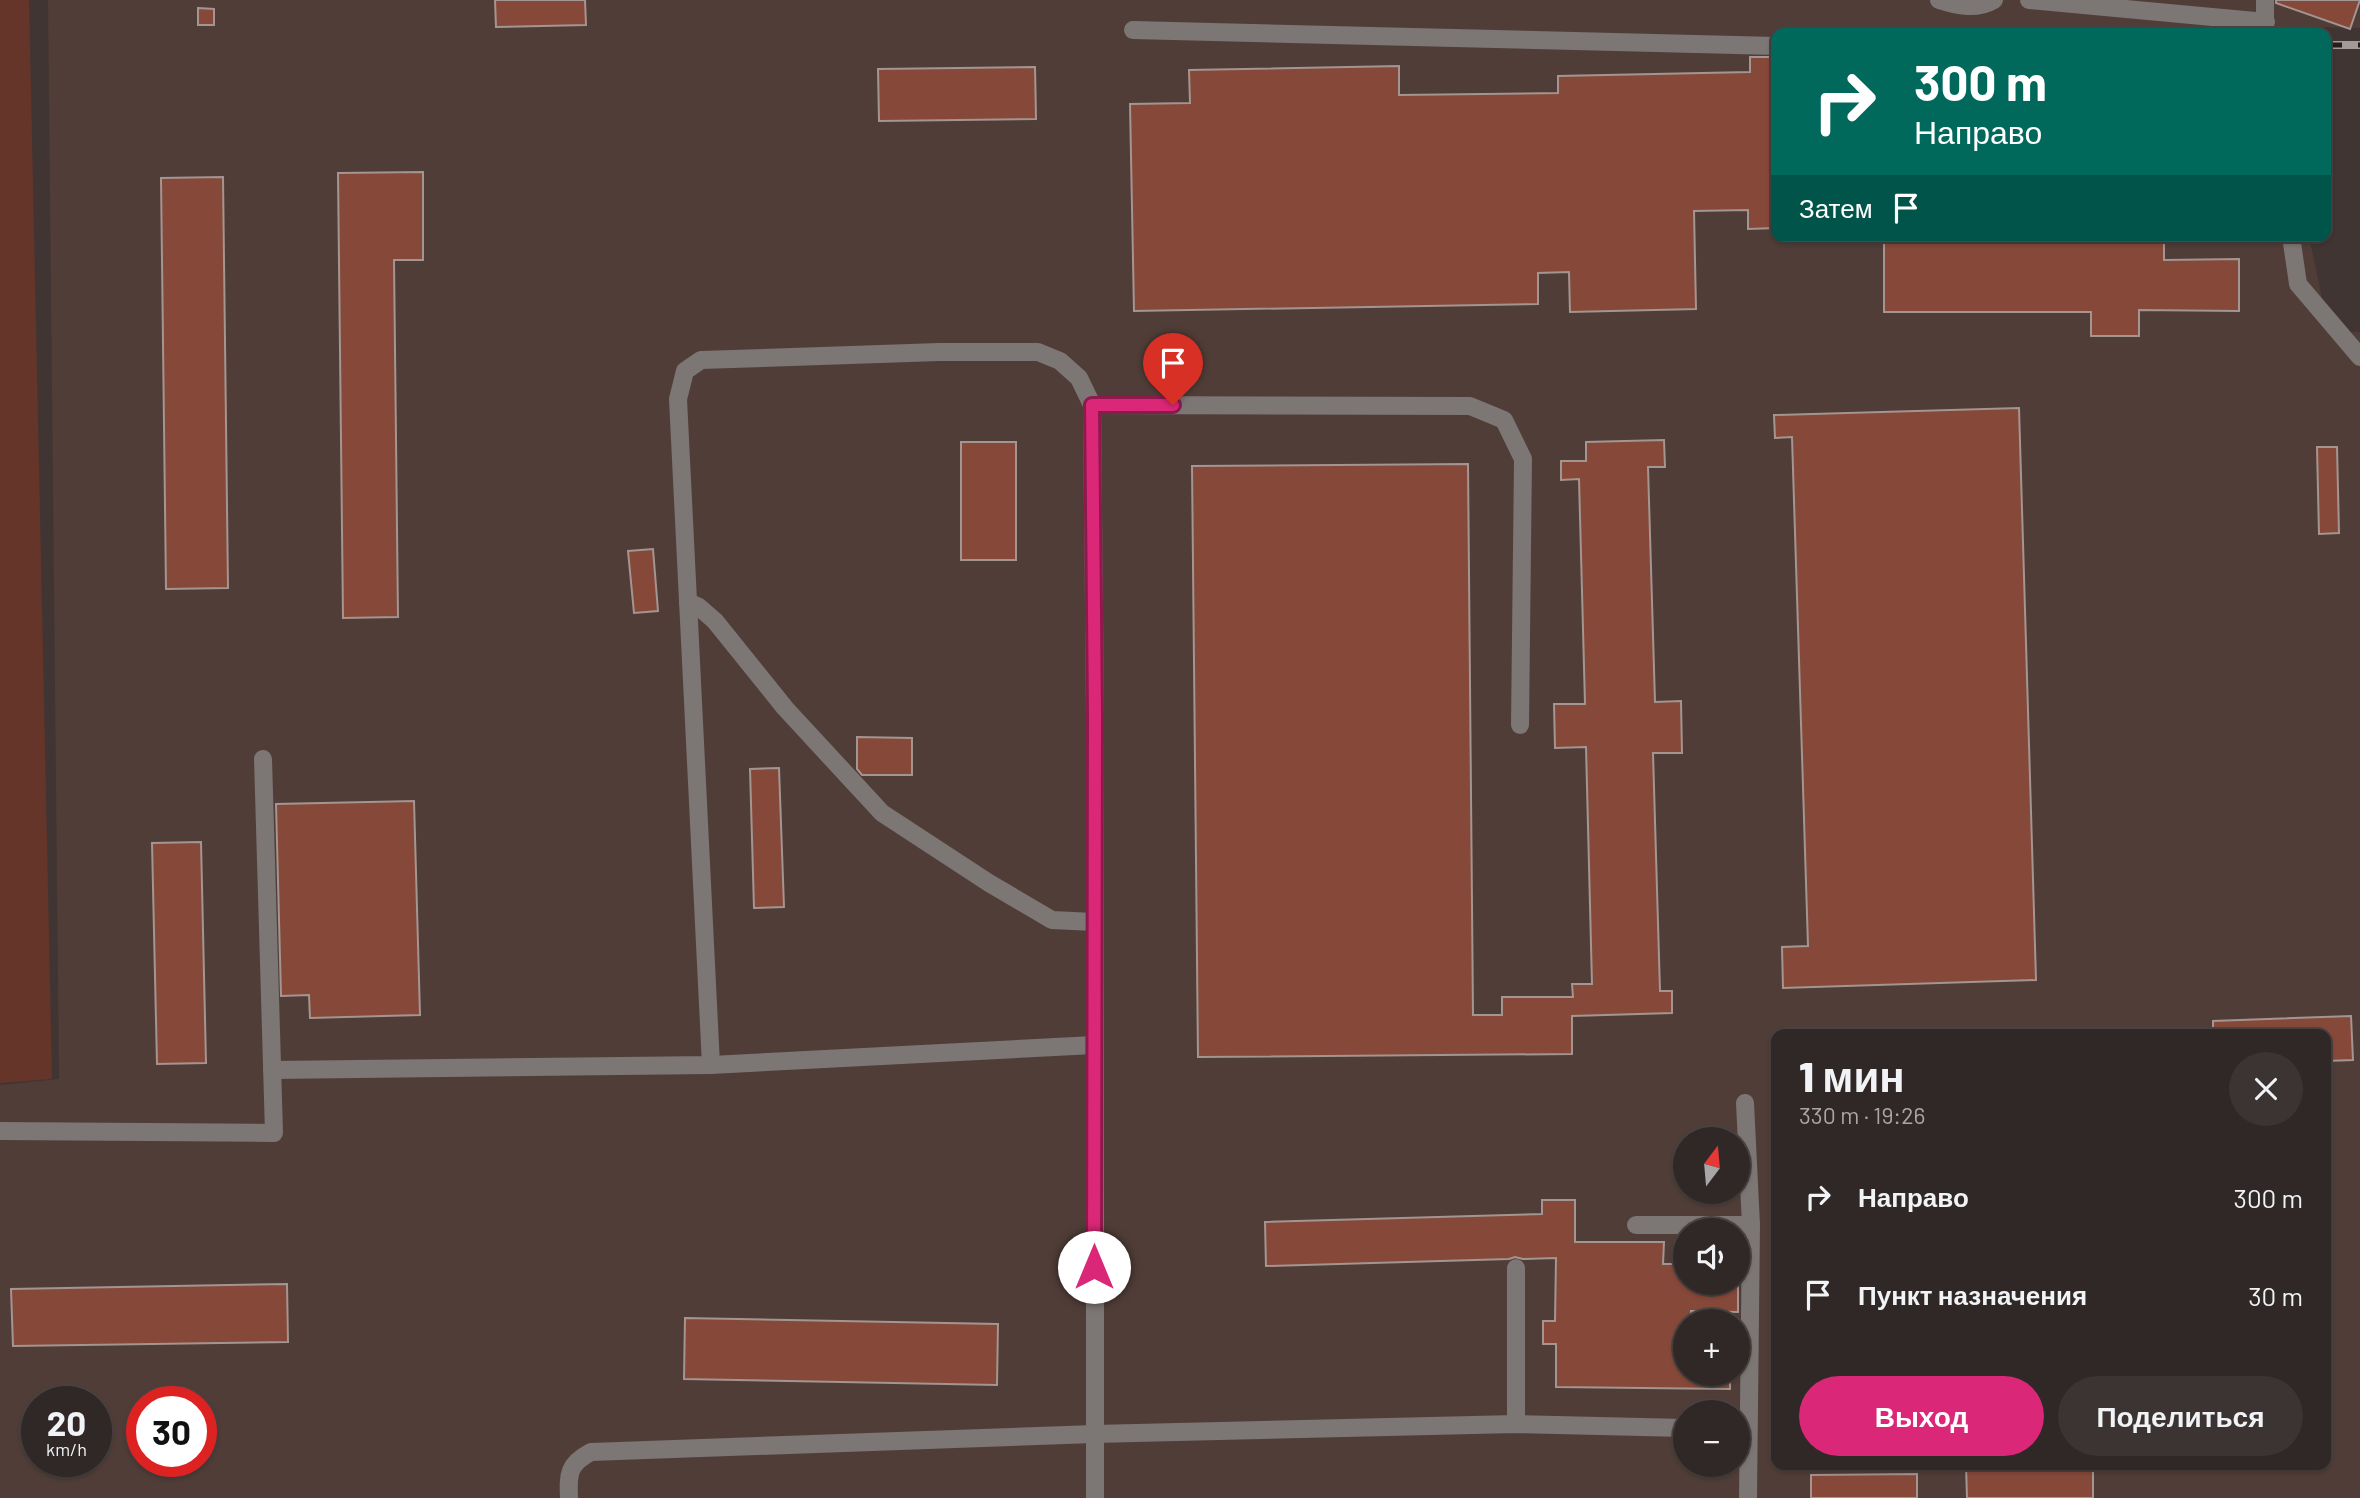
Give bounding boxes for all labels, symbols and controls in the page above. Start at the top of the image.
text: 300 m [1914,52,2047,111]
icon: right [1799,56,1890,147]
text: Направо [1914,112,2042,150]
icon: arrive [1887,189,1925,227]
text: Затем [1799,192,1873,223]
pin [1143,333,1203,405]
icon: arrive [1154,344,1192,382]
text: 1 мин [1799,1050,1905,1100]
button: close [2229,1052,2303,1126]
text: 330 m · 19:26 [1799,1101,1925,1129]
north arrow [1673,1127,1750,1204]
map controls [1673,1127,1750,1477]
icon: right [1799,1178,1837,1216]
text: Направо [1858,1181,1969,1212]
text: 300 m [2234,1182,2303,1213]
button: sound [1673,1218,1750,1295]
position arrow [1057,1230,1131,1304]
icon: arrive [1799,1276,1837,1314]
text: Пункт назначения [1858,1279,2087,1310]
text: 30 m [2248,1280,2303,1311]
button: + [1673,1309,1750,1386]
button: Выход [1799,1376,2044,1456]
button: Поделиться [2058,1376,2303,1456]
speed limit sign: 30 [126,1386,217,1477]
button: − [1673,1400,1750,1477]
text: 20 [47,1401,86,1443]
text: km/h [46,1438,87,1460]

